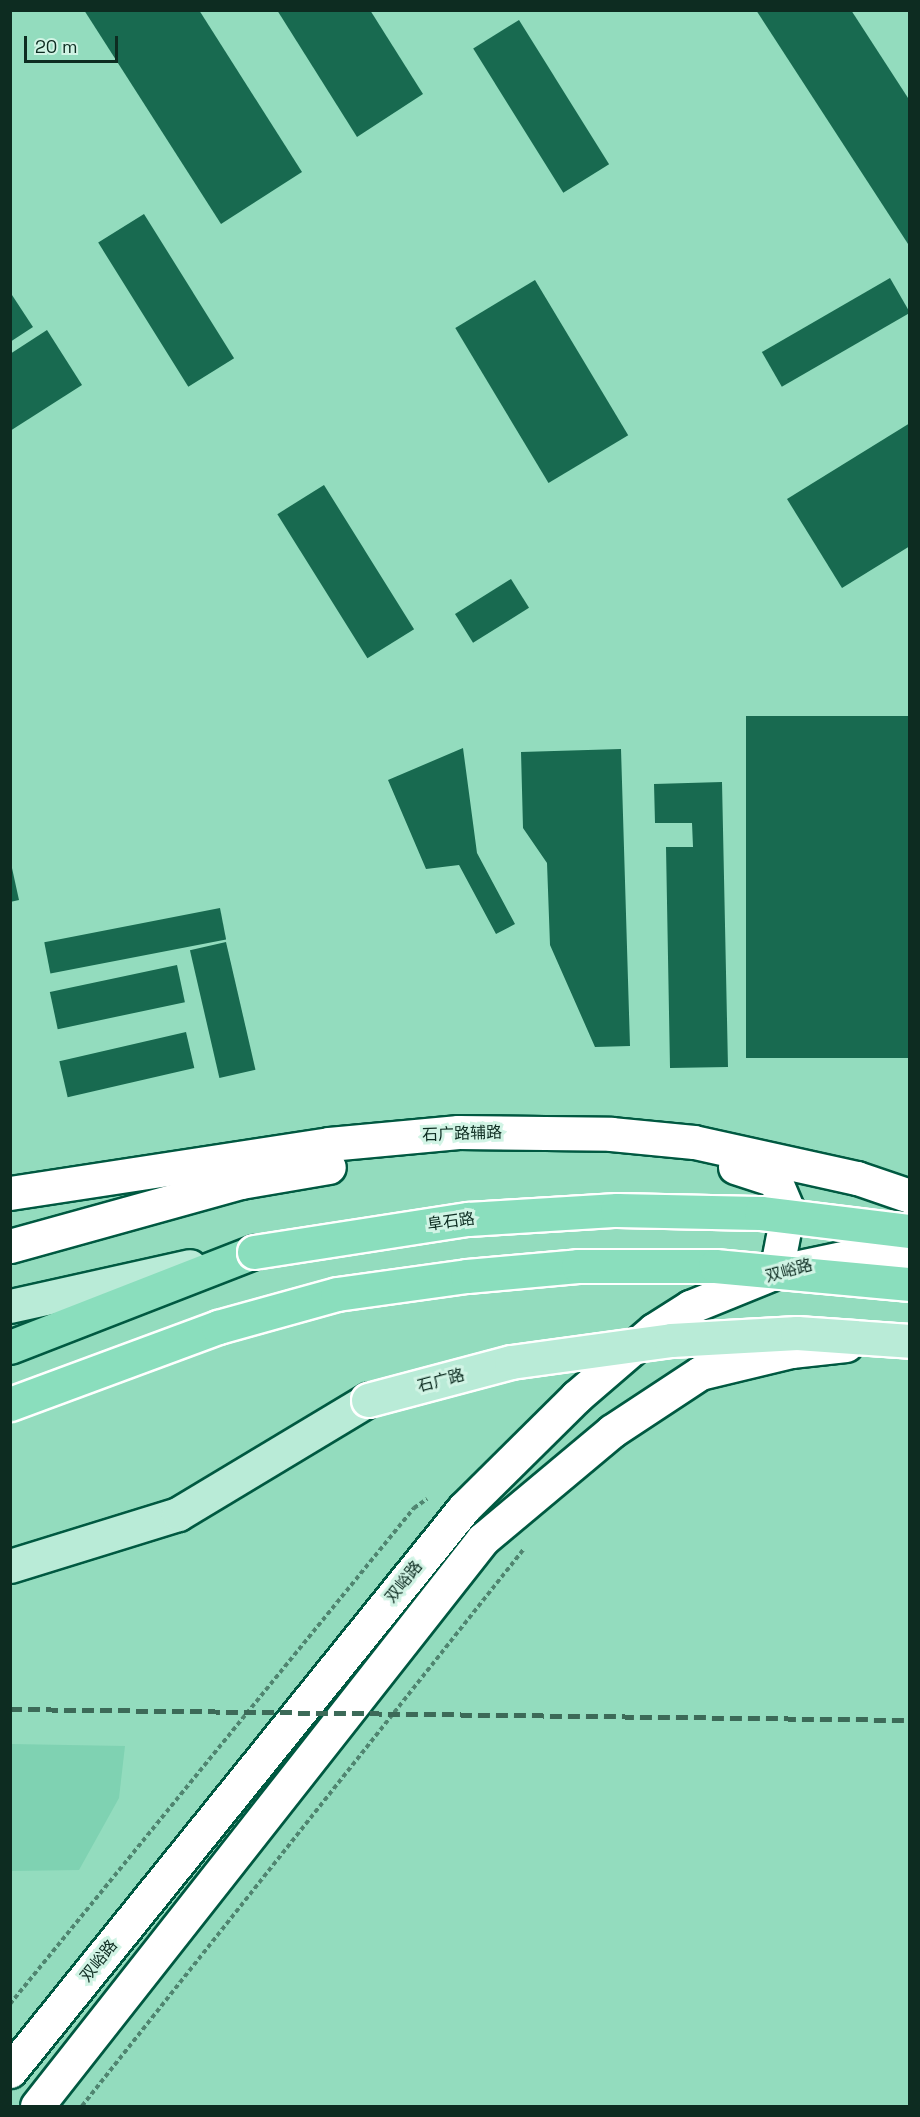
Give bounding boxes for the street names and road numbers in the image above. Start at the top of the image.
street label: 石广路辅路 [422,1123,502,1145]
street label: 阜石路 [426,1209,476,1235]
street label: 双峪路 [763,1256,815,1286]
street label: 石广路 [415,1366,467,1396]
street label: 双峪路 [381,1557,427,1607]
street label: 双峪路 [76,1936,122,1986]

